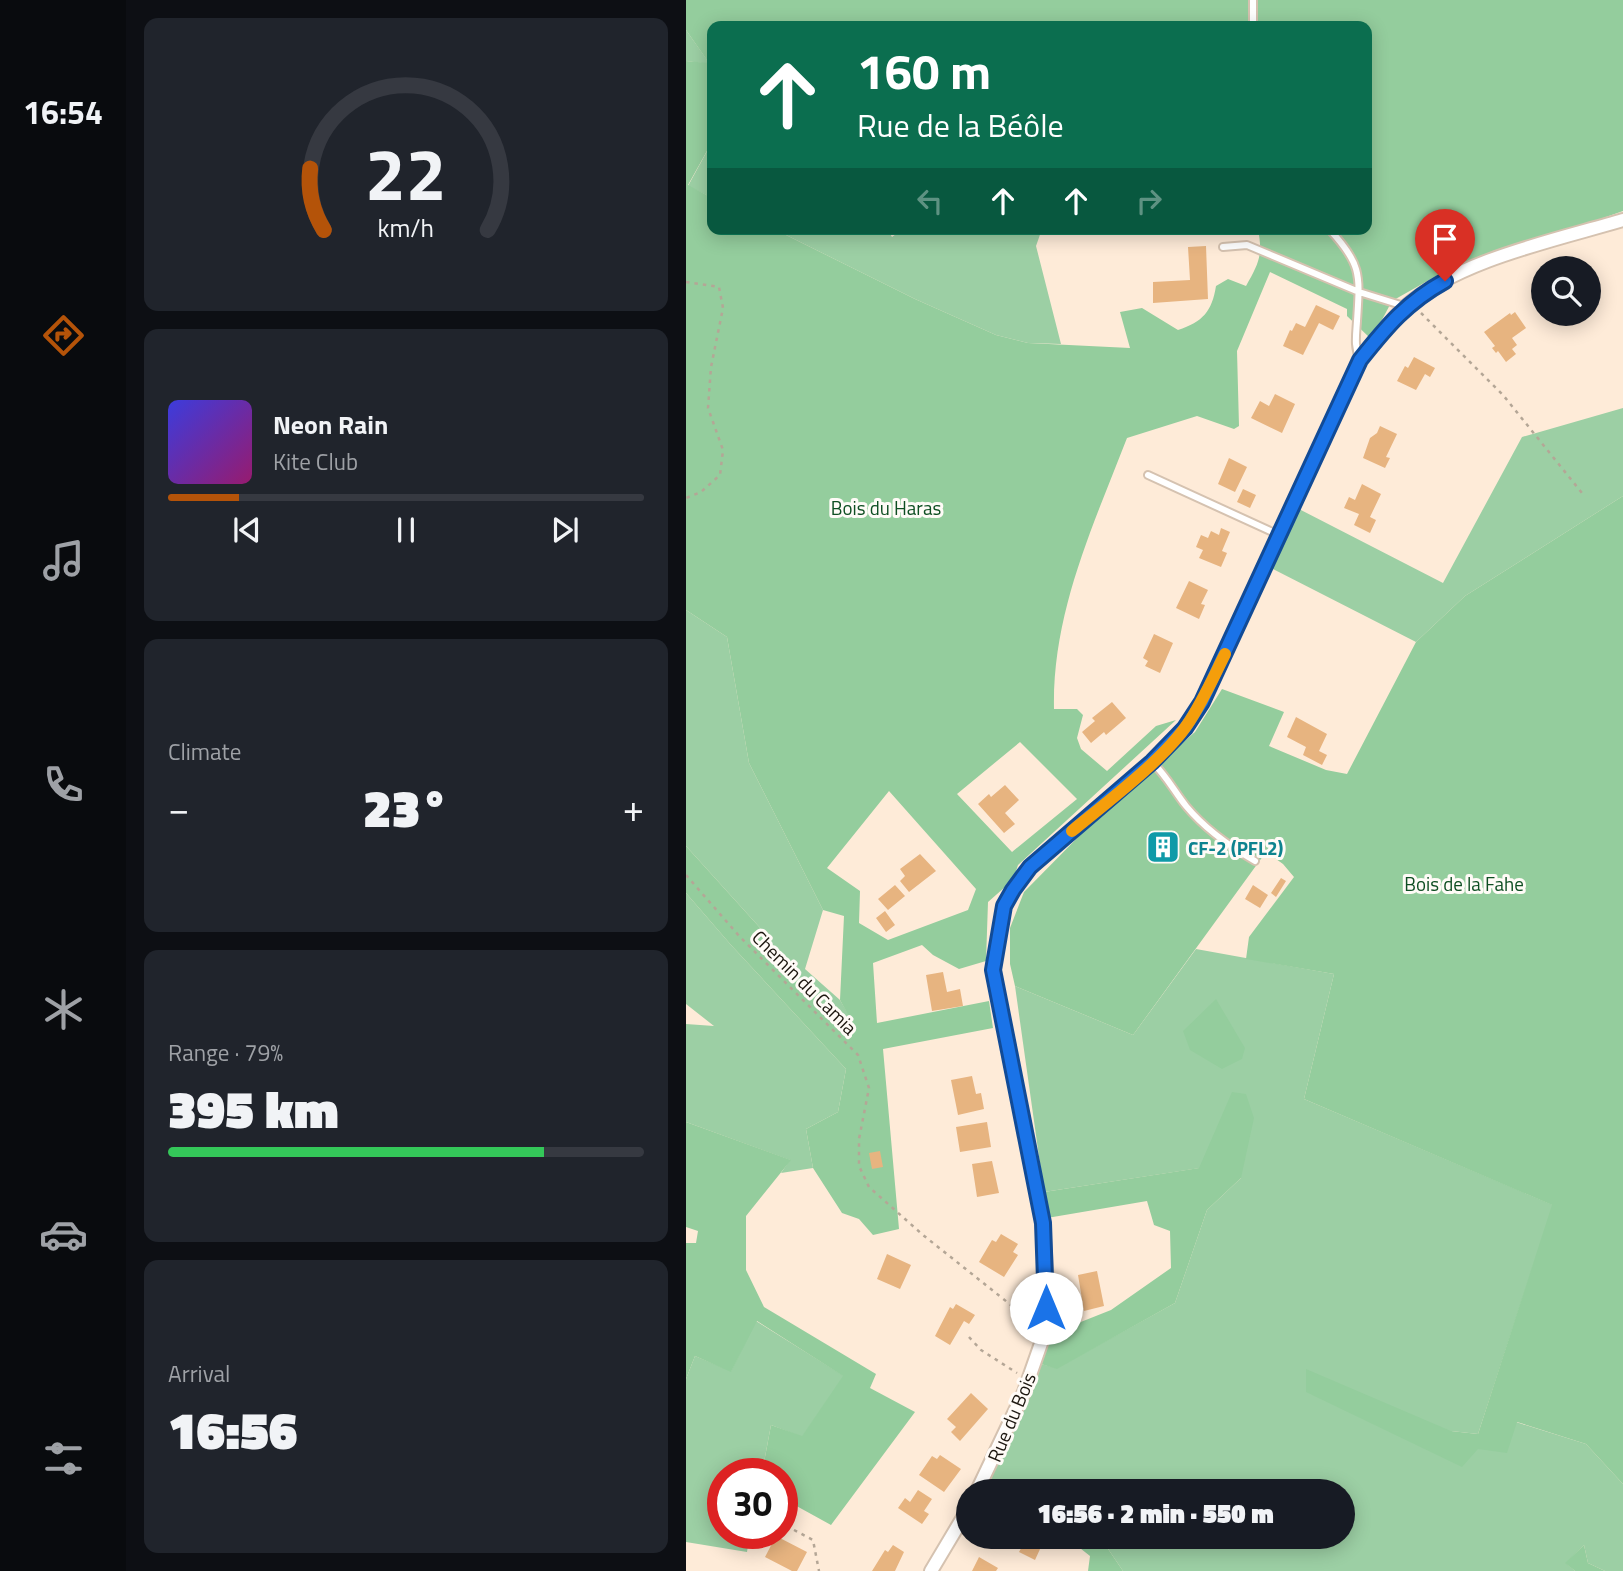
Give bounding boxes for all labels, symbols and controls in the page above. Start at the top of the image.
text: 160 m [857,33,991,108]
icon: ahead [742,49,833,140]
text: 16:54 [23,88,103,136]
text: Rue de la Béôle [857,101,1064,149]
text: 22 [365,119,447,229]
icon: left [911,182,949,220]
icon: ahead [984,182,1022,220]
icon: ahead [1057,182,1095,220]
icon: right [1130,182,1168,220]
text: km/h [378,209,434,247]
pin [1415,209,1475,281]
icon: arrive [1426,220,1464,258]
map controls [1531,256,1601,326]
button: search [1531,256,1601,326]
icon: directions [39,311,88,360]
text: Neon Rain [273,405,388,444]
text: Kite Club [273,444,358,479]
park label: Bois du Haras [831,493,941,522]
icon: previous [228,511,266,549]
icon: pause [387,511,425,549]
icon: next [546,511,584,549]
icon: music [39,536,88,585]
text: Climate [168,734,241,769]
icon: phone [39,760,88,809]
text: 23° [363,768,449,847]
text: − [168,779,189,837]
text: + [623,779,644,837]
building icon: CF-2 (PFL2) [1144,828,1182,866]
place label: CF-2 (PFL2) [1188,833,1284,862]
park label: Bois de la Fahe [1404,869,1524,898]
street label: Chemin du Camia [746,923,864,1041]
icon: climate [39,985,88,1034]
text: Range · 79% [168,1035,283,1070]
text: 395 km [168,1069,339,1148]
icon: car [39,1210,88,1259]
position arrow [1009,1271,1083,1345]
text: Arrival [168,1356,230,1391]
street label: Rue du Bois [979,1368,1043,1466]
text: 16:56 [168,1390,297,1469]
icon: filters [39,1434,88,1483]
speed limit sign: 30 [707,1458,798,1549]
text: 16:56 · 2 min · 550 m [1037,1494,1274,1533]

